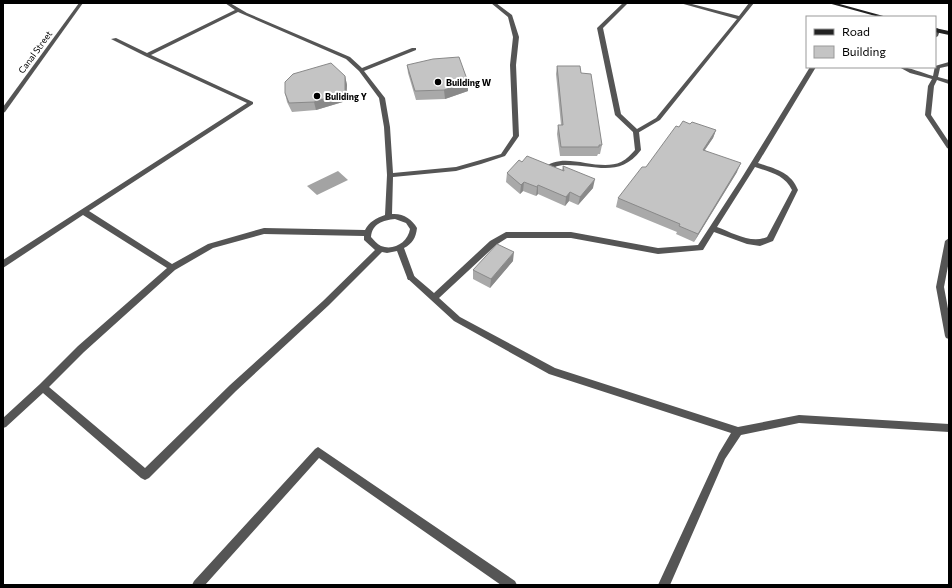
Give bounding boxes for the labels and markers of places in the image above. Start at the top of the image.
marker: Building W [433,77,443,87]
place label: Building W [446,77,492,88]
marker: Buliding Y [312,91,322,101]
place label: Buliding Y [325,91,367,102]

